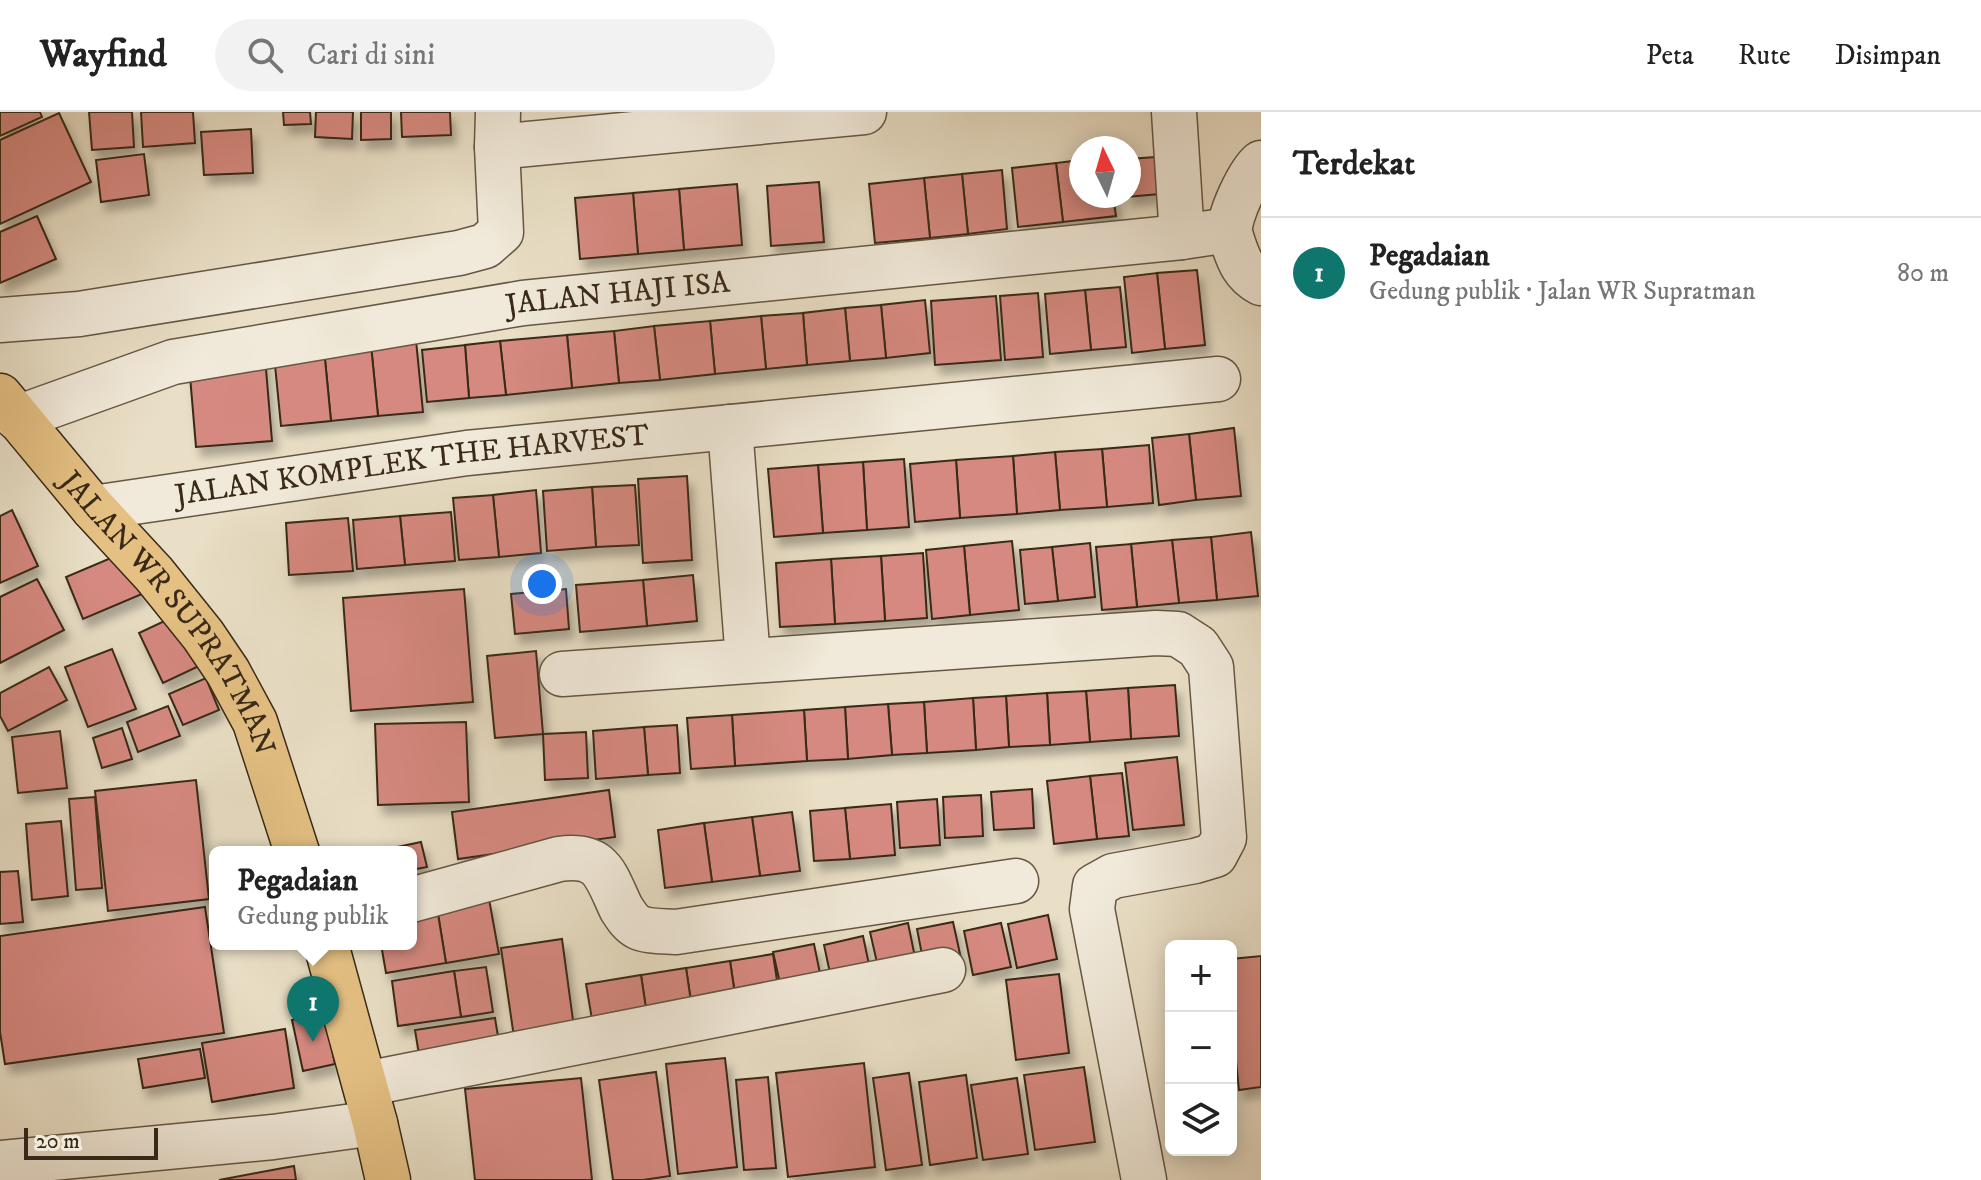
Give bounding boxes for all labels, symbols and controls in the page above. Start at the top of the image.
search box [215,19,775,91]
text: Wayfind [40,31,167,79]
icon: search [243,33,287,77]
text: Cari di sini [307,37,435,74]
text: Peta [1646,38,1694,73]
text: Rute [1738,38,1791,73]
text: Disimpan [1835,38,1941,73]
north arrow [1069,136,1141,208]
text: Terdekat [1293,143,1415,185]
text: Pegadaian [1369,238,1490,275]
text: 1 [1314,257,1324,290]
text: 80 m [1897,257,1949,290]
street label: JALAN HAJI ISA [500,264,732,325]
text: Gedung publik · Jalan WR Supratman [1369,275,1756,308]
street label: JALAN KOMPLEK THE HARVEST [170,417,651,515]
street label: JALAN WR SUPRATMAN [50,461,283,760]
your location [522,564,562,604]
popup [209,846,417,950]
text: Pegadaian [237,863,358,900]
text: Gedung publik [237,900,389,933]
map controls [1165,940,1237,1156]
button: + [1165,940,1237,1012]
pin: 1 [287,976,339,1042]
button: − [1165,1012,1237,1084]
button: layers [1165,1084,1237,1156]
scale bar [24,1124,158,1160]
text: 20 m [36,1128,80,1155]

